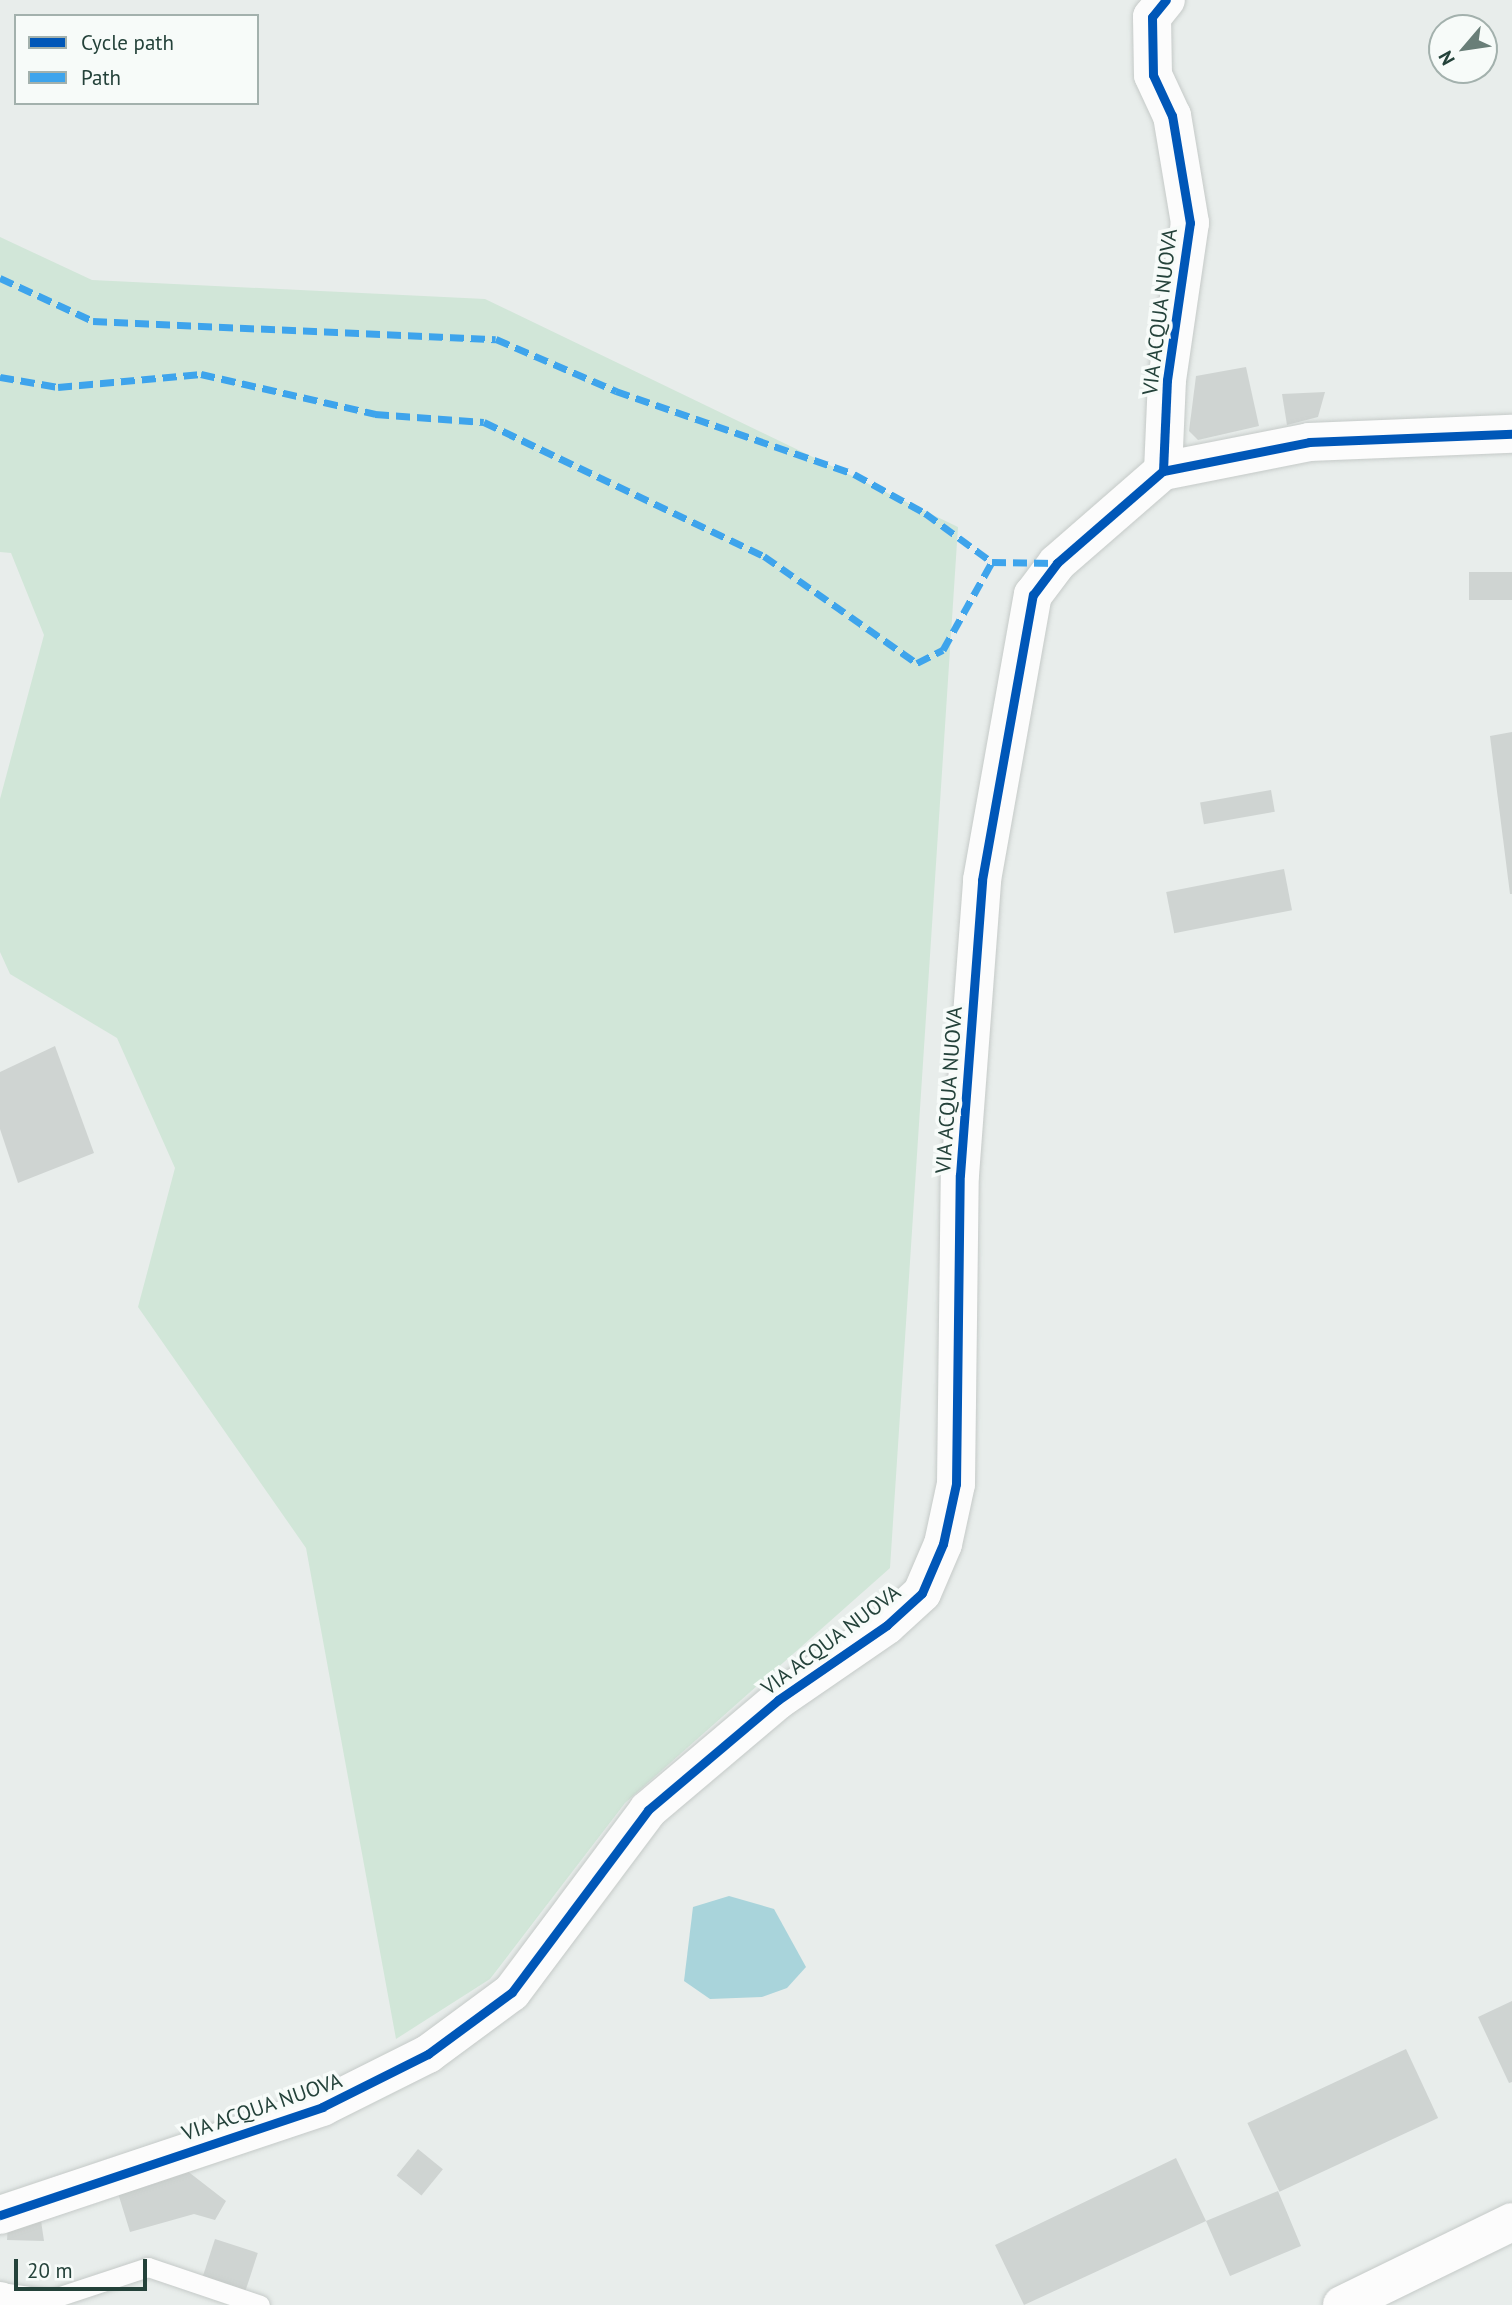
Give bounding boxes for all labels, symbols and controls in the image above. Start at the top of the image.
legend [14,14,259,105]
north arrow [1428,14,1498,84]
text: Cycle path [81,29,174,56]
text: N [1433,47,1460,69]
text: Path [81,64,121,91]
street label: VIA ACQUA NUOVA [1137,226,1183,398]
street label: VIA ACQUA NUOVA [931,1004,967,1176]
street label: VIA ACQUA NUOVA [756,1579,906,1701]
street label: VIA ACQUA NUOVA [178,2067,346,2147]
scale bar [18,2246,150,2290]
text: 20 m [27,2257,73,2284]

